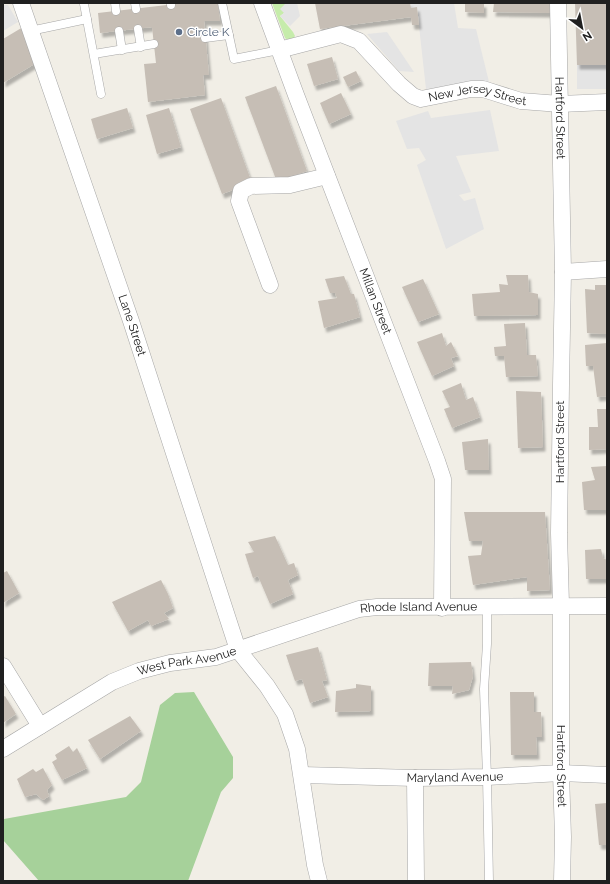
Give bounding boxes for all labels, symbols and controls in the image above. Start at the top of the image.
north arrow [562,8,602,48]
place label: Circle K [187,25,230,39]
marker: Circle K [174,27,184,37]
text: N [580,28,594,44]
street label: Hartford Street [552,77,568,159]
street label: New Jersey Street [427,82,527,108]
street label: Millan Street [356,266,394,336]
street label: Lane Street [115,293,149,358]
street label: Hartford Street [553,401,567,483]
street label: Rhode Island Avenue [359,600,477,616]
street label: West Park Avenue [136,644,238,678]
street label: Hartford Street [554,725,569,807]
street label: Maryland Avenue [406,769,504,785]

